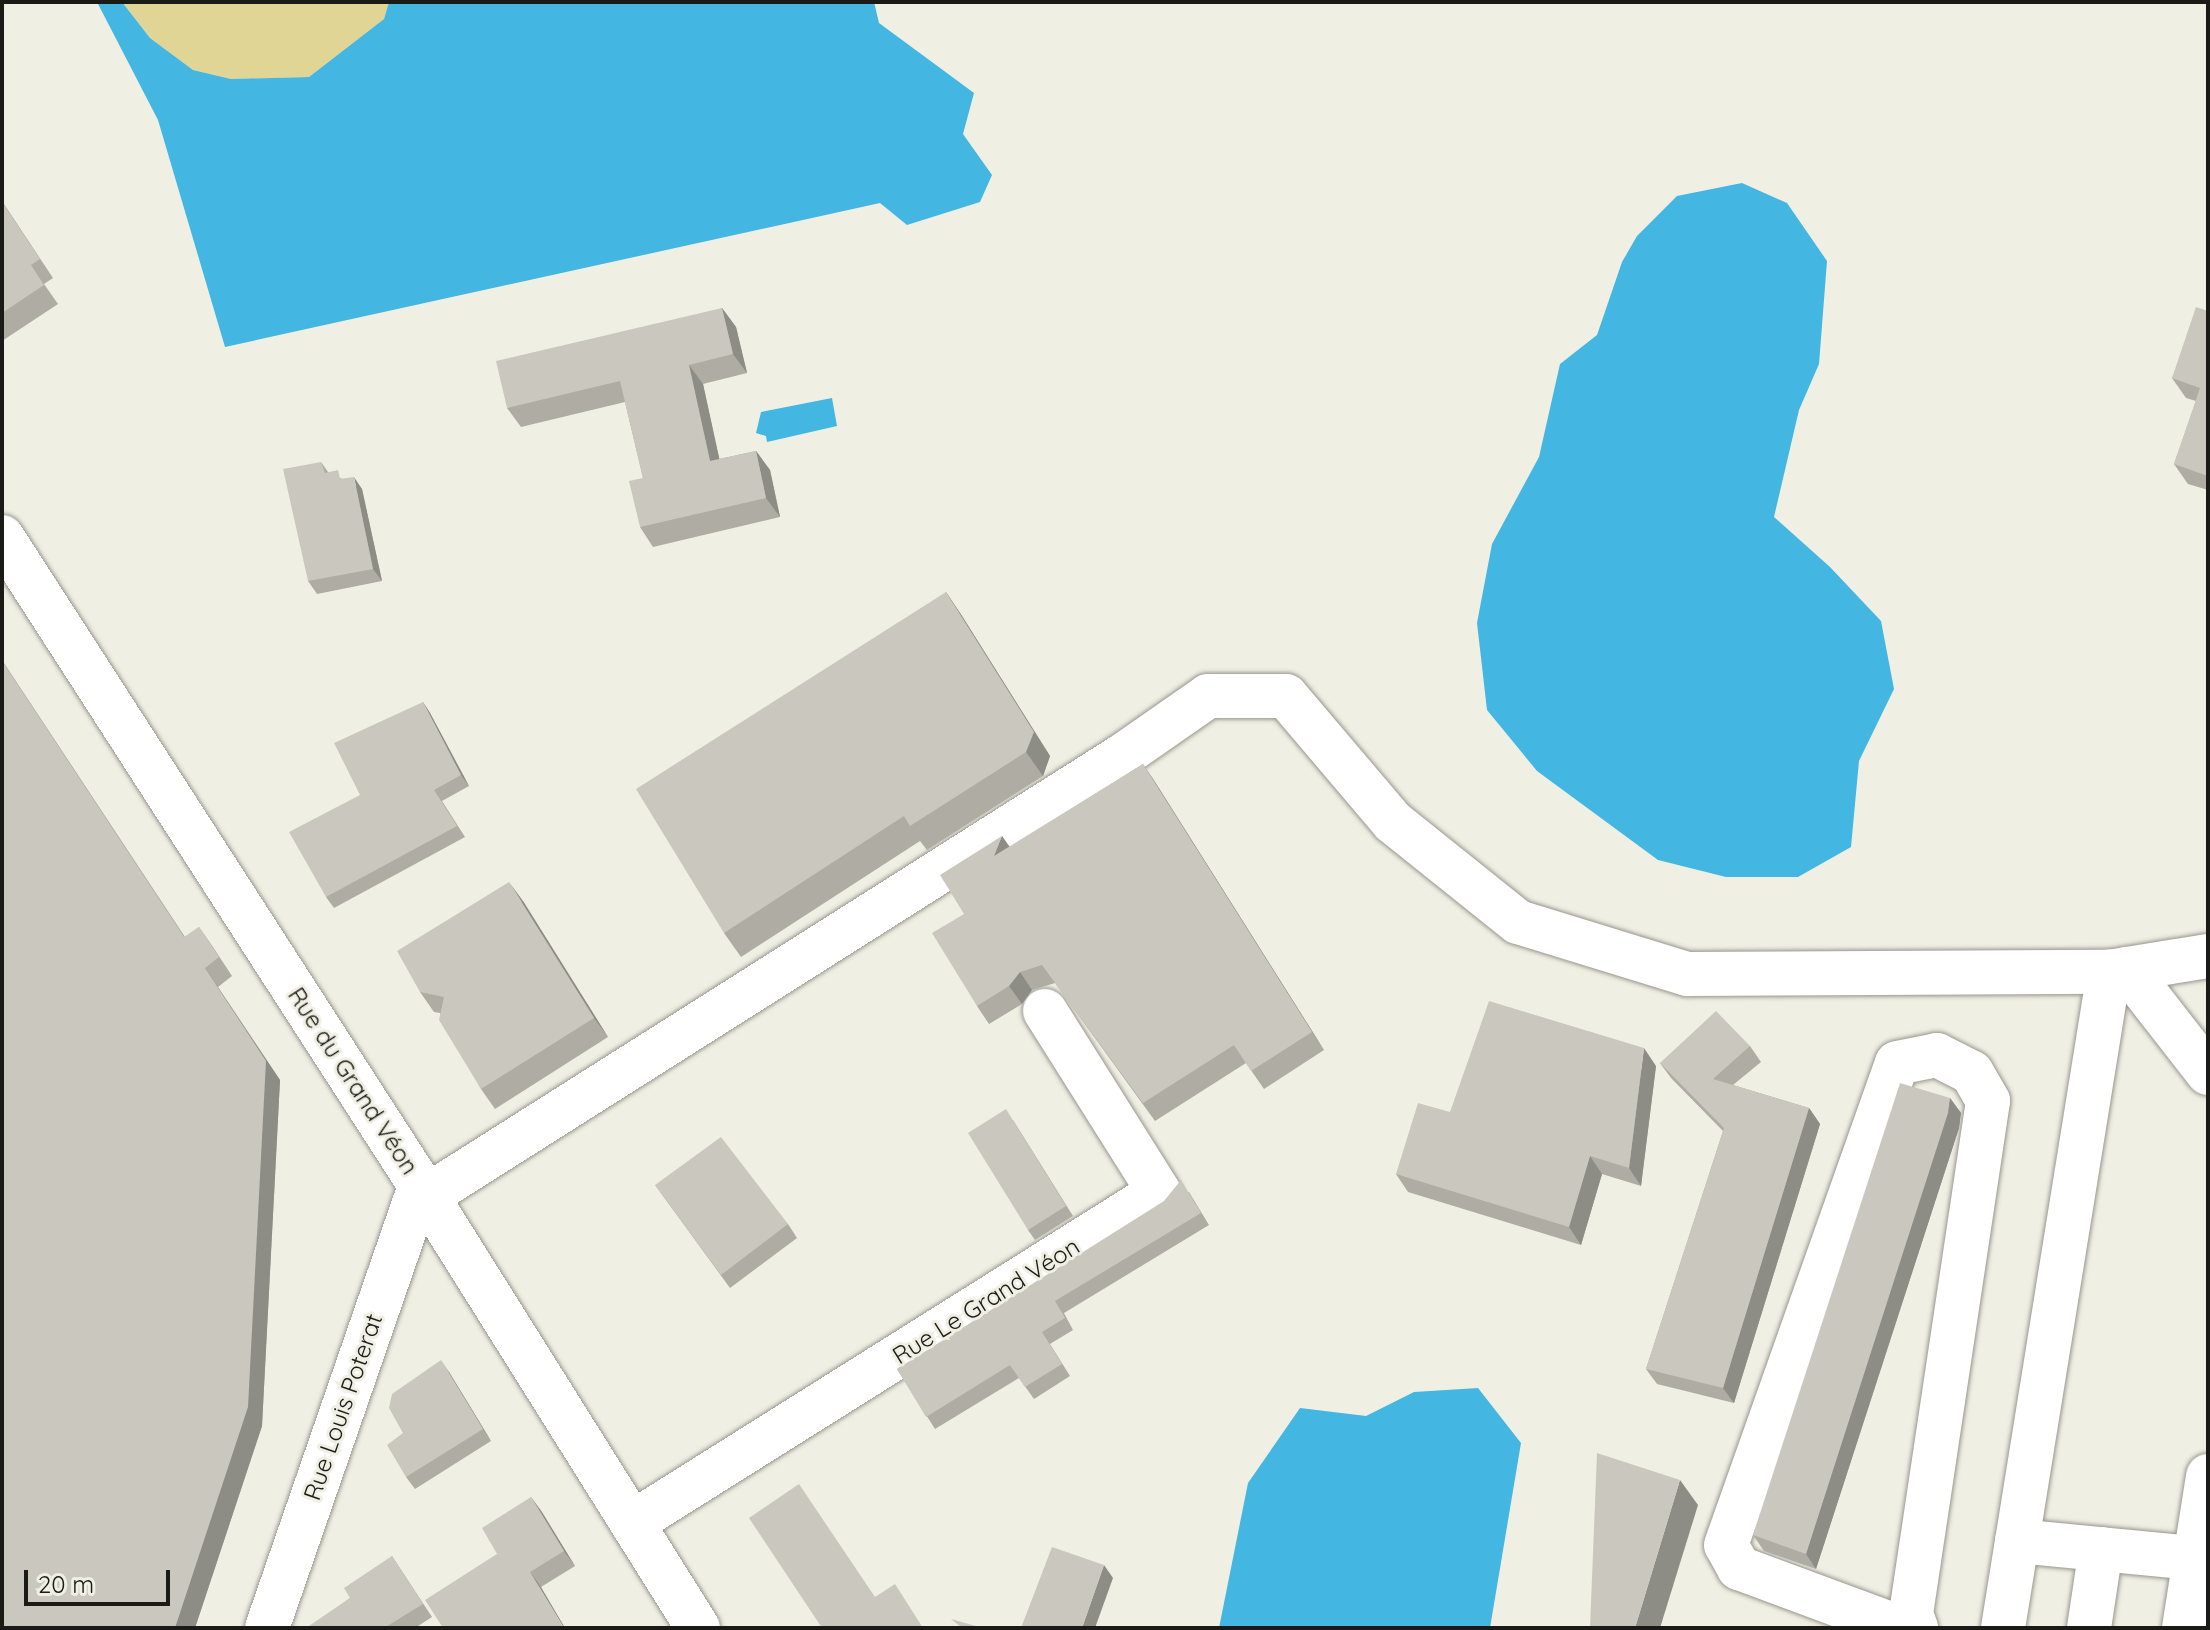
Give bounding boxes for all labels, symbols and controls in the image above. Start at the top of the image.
street label: Rue du Grand Véon [282,982,424,1180]
street label: Rue Le Grand Véon [887,1232,1085,1370]
street label: Rue Louis Poterat [298,1310,388,1504]
scale bar [28,1554,174,1604]
text: 20 m [38,1569,94,1599]

